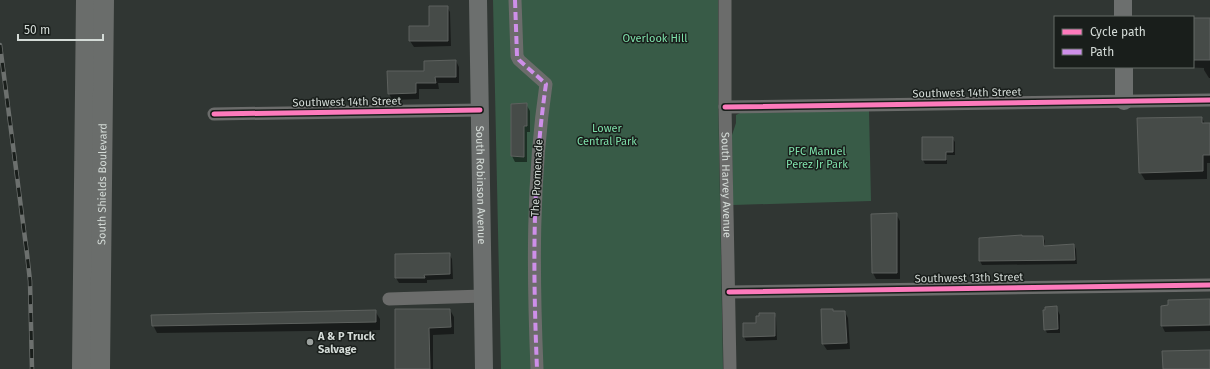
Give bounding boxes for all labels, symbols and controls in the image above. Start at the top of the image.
scale bar [18,16,103,42]
legend [1054,16,1194,68]
text: 50 m [24,23,50,37]
text: Cycle path [1090,25,1146,39]
park label: Overlook Hill [623,32,687,45]
text: Path [1090,45,1114,59]
street label: Southwest 14th Street [912,86,1022,100]
street label: Southwest 14th Street [292,95,402,109]
park label: Lower Central Park [577,122,637,148]
street label: South Shields Boulevard [95,123,109,245]
street label: South Robinson Avenue [474,126,488,244]
street label: South Harvey Avenue [719,132,734,238]
street label: The Promenade [528,139,546,217]
park label: PFC Manuel Perez Jr Park [786,145,848,171]
street label: Southwest 13th Street [915,271,1023,285]
place label: A & P Truck Salvage [317,330,376,356]
marker: A & P Truck Salvage [305,337,315,347]

